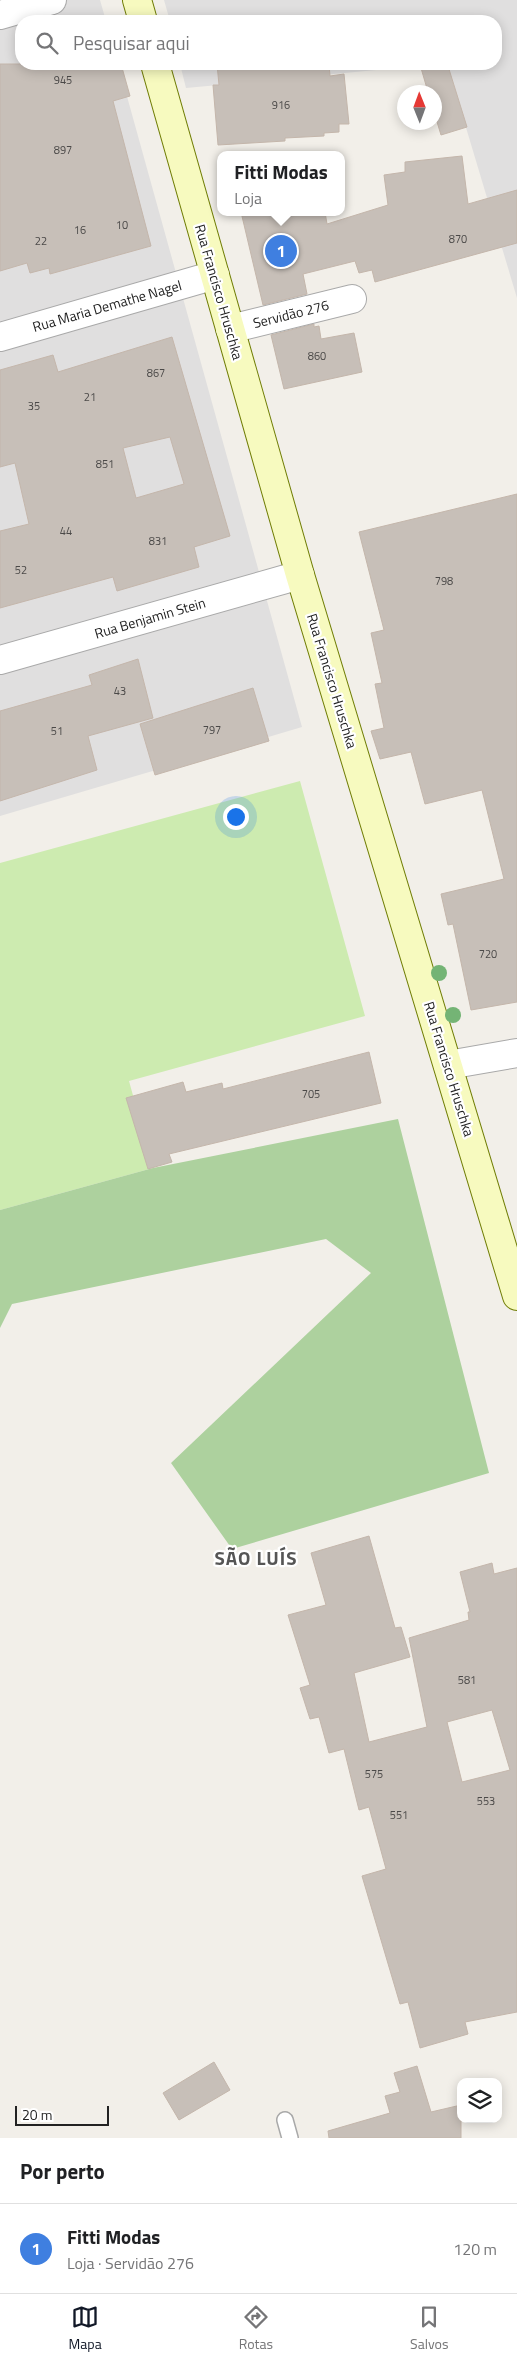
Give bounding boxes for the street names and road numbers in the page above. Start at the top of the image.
street label: Rua Francisco Hruschka [190,222,249,362]
street label: Rua Maria Demathe Nagel [30,274,184,337]
street label: Servidão 276 [251,294,331,333]
street label: Rua Benjamin Stein [92,592,208,643]
street label: Rua Francisco Hruschka [302,611,363,751]
street label: Rua Francisco Hruschka [419,999,480,1139]

